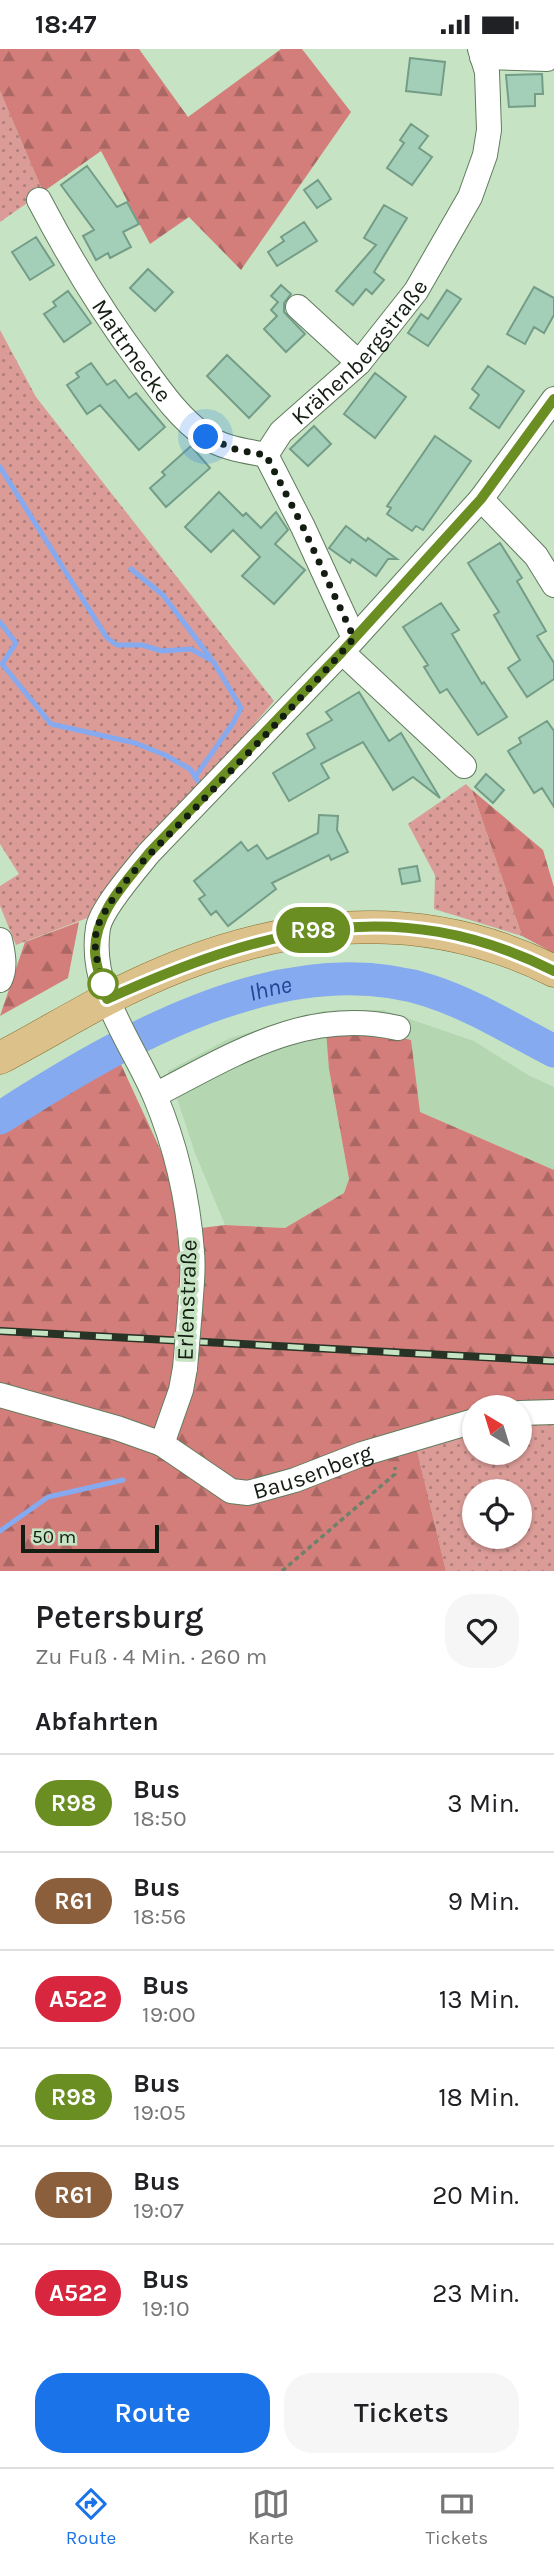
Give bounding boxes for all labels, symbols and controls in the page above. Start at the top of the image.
text: 18:47 [35,9,97,40]
street label: Krähenbergstraße [286,275,433,430]
street label: Mattmecke [86,294,178,407]
your location [188,419,223,454]
line badge: R98 [273,907,353,953]
text: R98 [290,916,336,944]
unlabelled marker [88,969,118,999]
water label: Ihne [245,970,294,1007]
street label: Erlenstraße [171,1239,203,1361]
north arrow [462,1395,532,1465]
map controls [462,1395,532,1549]
street label: Bausenberg [250,1438,375,1505]
button: locate [462,1479,532,1549]
scale bar [21,1522,159,1554]
text: 50 m [32,1526,76,1548]
button: heart [445,1594,519,1668]
text: Petersburg [35,1598,203,1636]
text: Zu Fuß · 4 Min. · 260 m [35,1643,267,1670]
text: Abfahrten [35,1706,159,1737]
text: Bus [133,1774,180,1805]
text: 3 Min. [447,1788,519,1819]
text: R98 [51,1789,96,1817]
text: 18:50 [133,1805,187,1832]
text: Bus [133,1872,180,1903]
text: 9 Min. [448,1886,519,1917]
text: R61 [54,1887,93,1915]
text: 18:56 [133,1903,186,1930]
text: Bus [142,1970,189,2001]
text: 13 Min. [439,1984,519,2015]
text: A522 [49,1985,107,2013]
text: 19:00 [142,2001,196,2028]
text: Bus [133,2068,180,2099]
text: 18 Min. [438,2082,519,2113]
text: R98 [51,2083,96,2111]
text: 19:05 [133,2099,186,2126]
text: Bus [133,2166,180,2197]
text: 20 Min. [432,2180,519,2211]
text: R61 [54,2181,93,2209]
text: 19:07 [133,2197,184,2224]
text: Bus [142,2264,189,2295]
text: 23 Min. [432,2278,519,2309]
text: A522 [49,2279,107,2307]
text: 19:10 [142,2295,190,2322]
button: Route [35,2373,270,2453]
button: Tickets [284,2373,519,2453]
tab: Route [66,2485,116,2549]
tab: Karte [248,2485,294,2549]
tab: Tickets [426,2485,488,2549]

